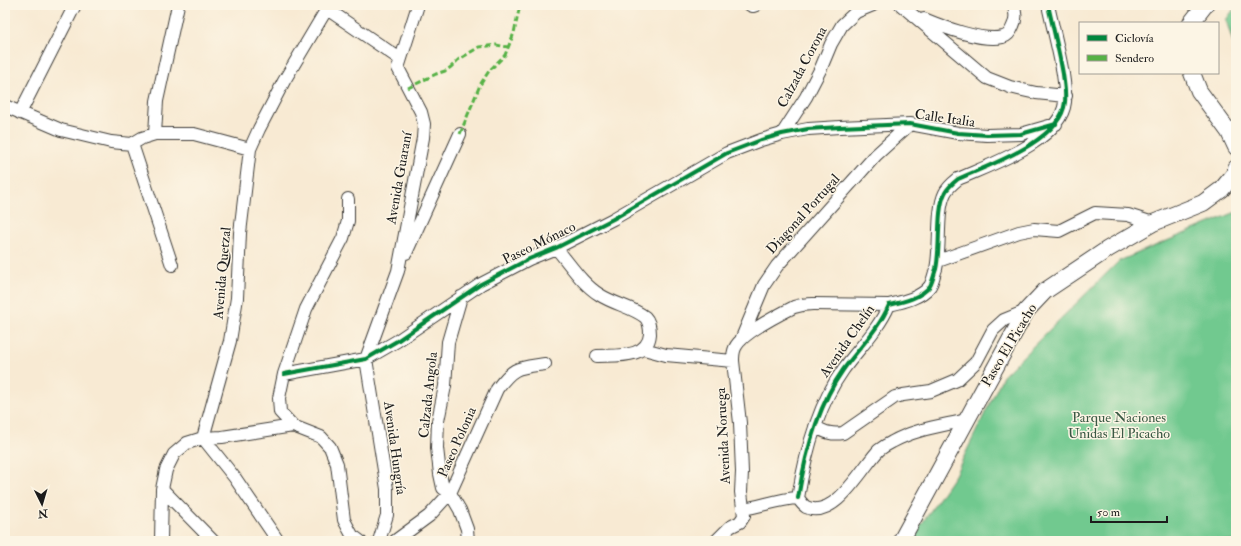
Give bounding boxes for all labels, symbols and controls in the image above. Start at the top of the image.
legend [1079,22,1219,74]
street label: Calzada Corona [773,23,831,111]
text: Ciclovía [1115,31,1155,46]
text: Sendero [1115,51,1154,66]
street label: Calle Italia [914,105,976,131]
street label: Avenida Guaraní [382,129,416,226]
street label: Diagonal Portugal [763,170,844,258]
street label: Paseo Mónaco [500,218,579,268]
street label: Avenida Quetzal [209,226,235,321]
street label: Paseo El Picacho [978,300,1040,389]
street label: Avenida Chelín [815,301,878,381]
street label: Calzada Angola [415,351,441,439]
street label: Avenida Noruega [712,387,734,486]
street label: Avenida Hungría [380,399,410,496]
street label: Paseo Polonia [434,404,480,480]
park label: Parque Naciones Unidas El Picacho [1068,409,1170,442]
north arrow [22,484,62,524]
scale bar [1091,498,1167,524]
text: 50 m [1097,505,1121,520]
text: N [36,506,49,520]

